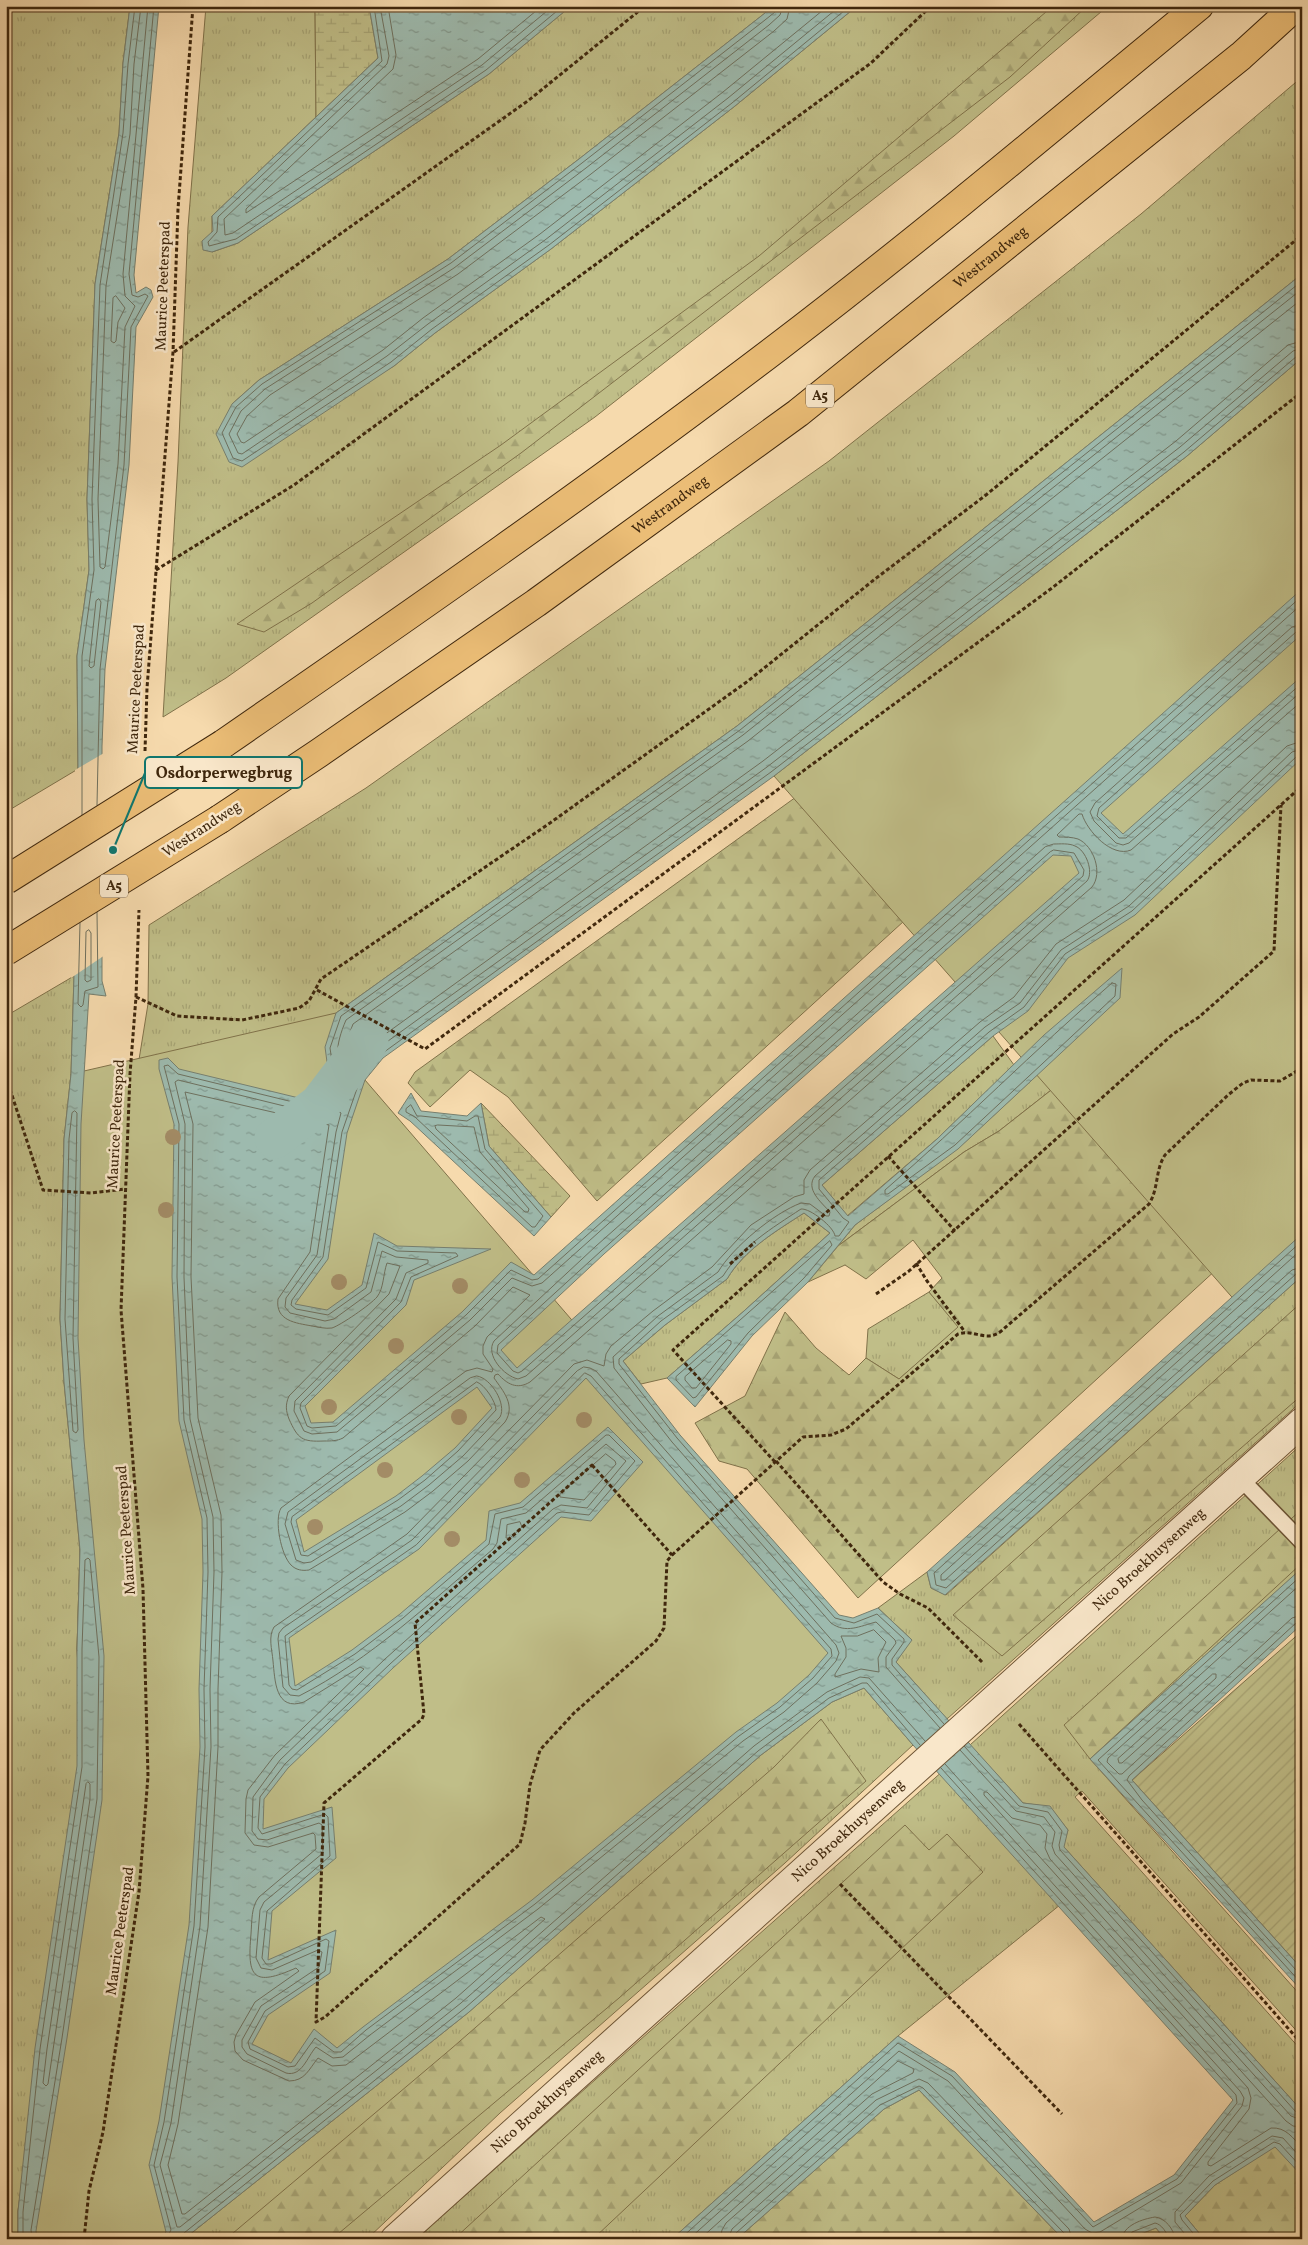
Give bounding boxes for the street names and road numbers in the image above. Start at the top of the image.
street label: Maurice Peeterspad [151,221,177,351]
street label: Westrandweg [949,221,1033,294]
road number: A5 [806,384,834,408]
street label: Westrandweg [628,470,713,540]
street label: Maurice Peeterspad [123,624,151,754]
street label: Westrandweg [159,796,246,863]
road number: A5 [100,874,128,898]
street label: Maurice Peeterspad [103,1059,131,1189]
street label: Maurice Peeterspad [112,1465,142,1595]
street label: Nico Broekhuysenweg [1088,1503,1211,1616]
street label: Nico Broekhuysenweg [787,1774,910,1887]
street label: Maurice Peeterspad [102,1865,140,1997]
street label: Nico Broekhuysenweg [486,2045,609,2158]

